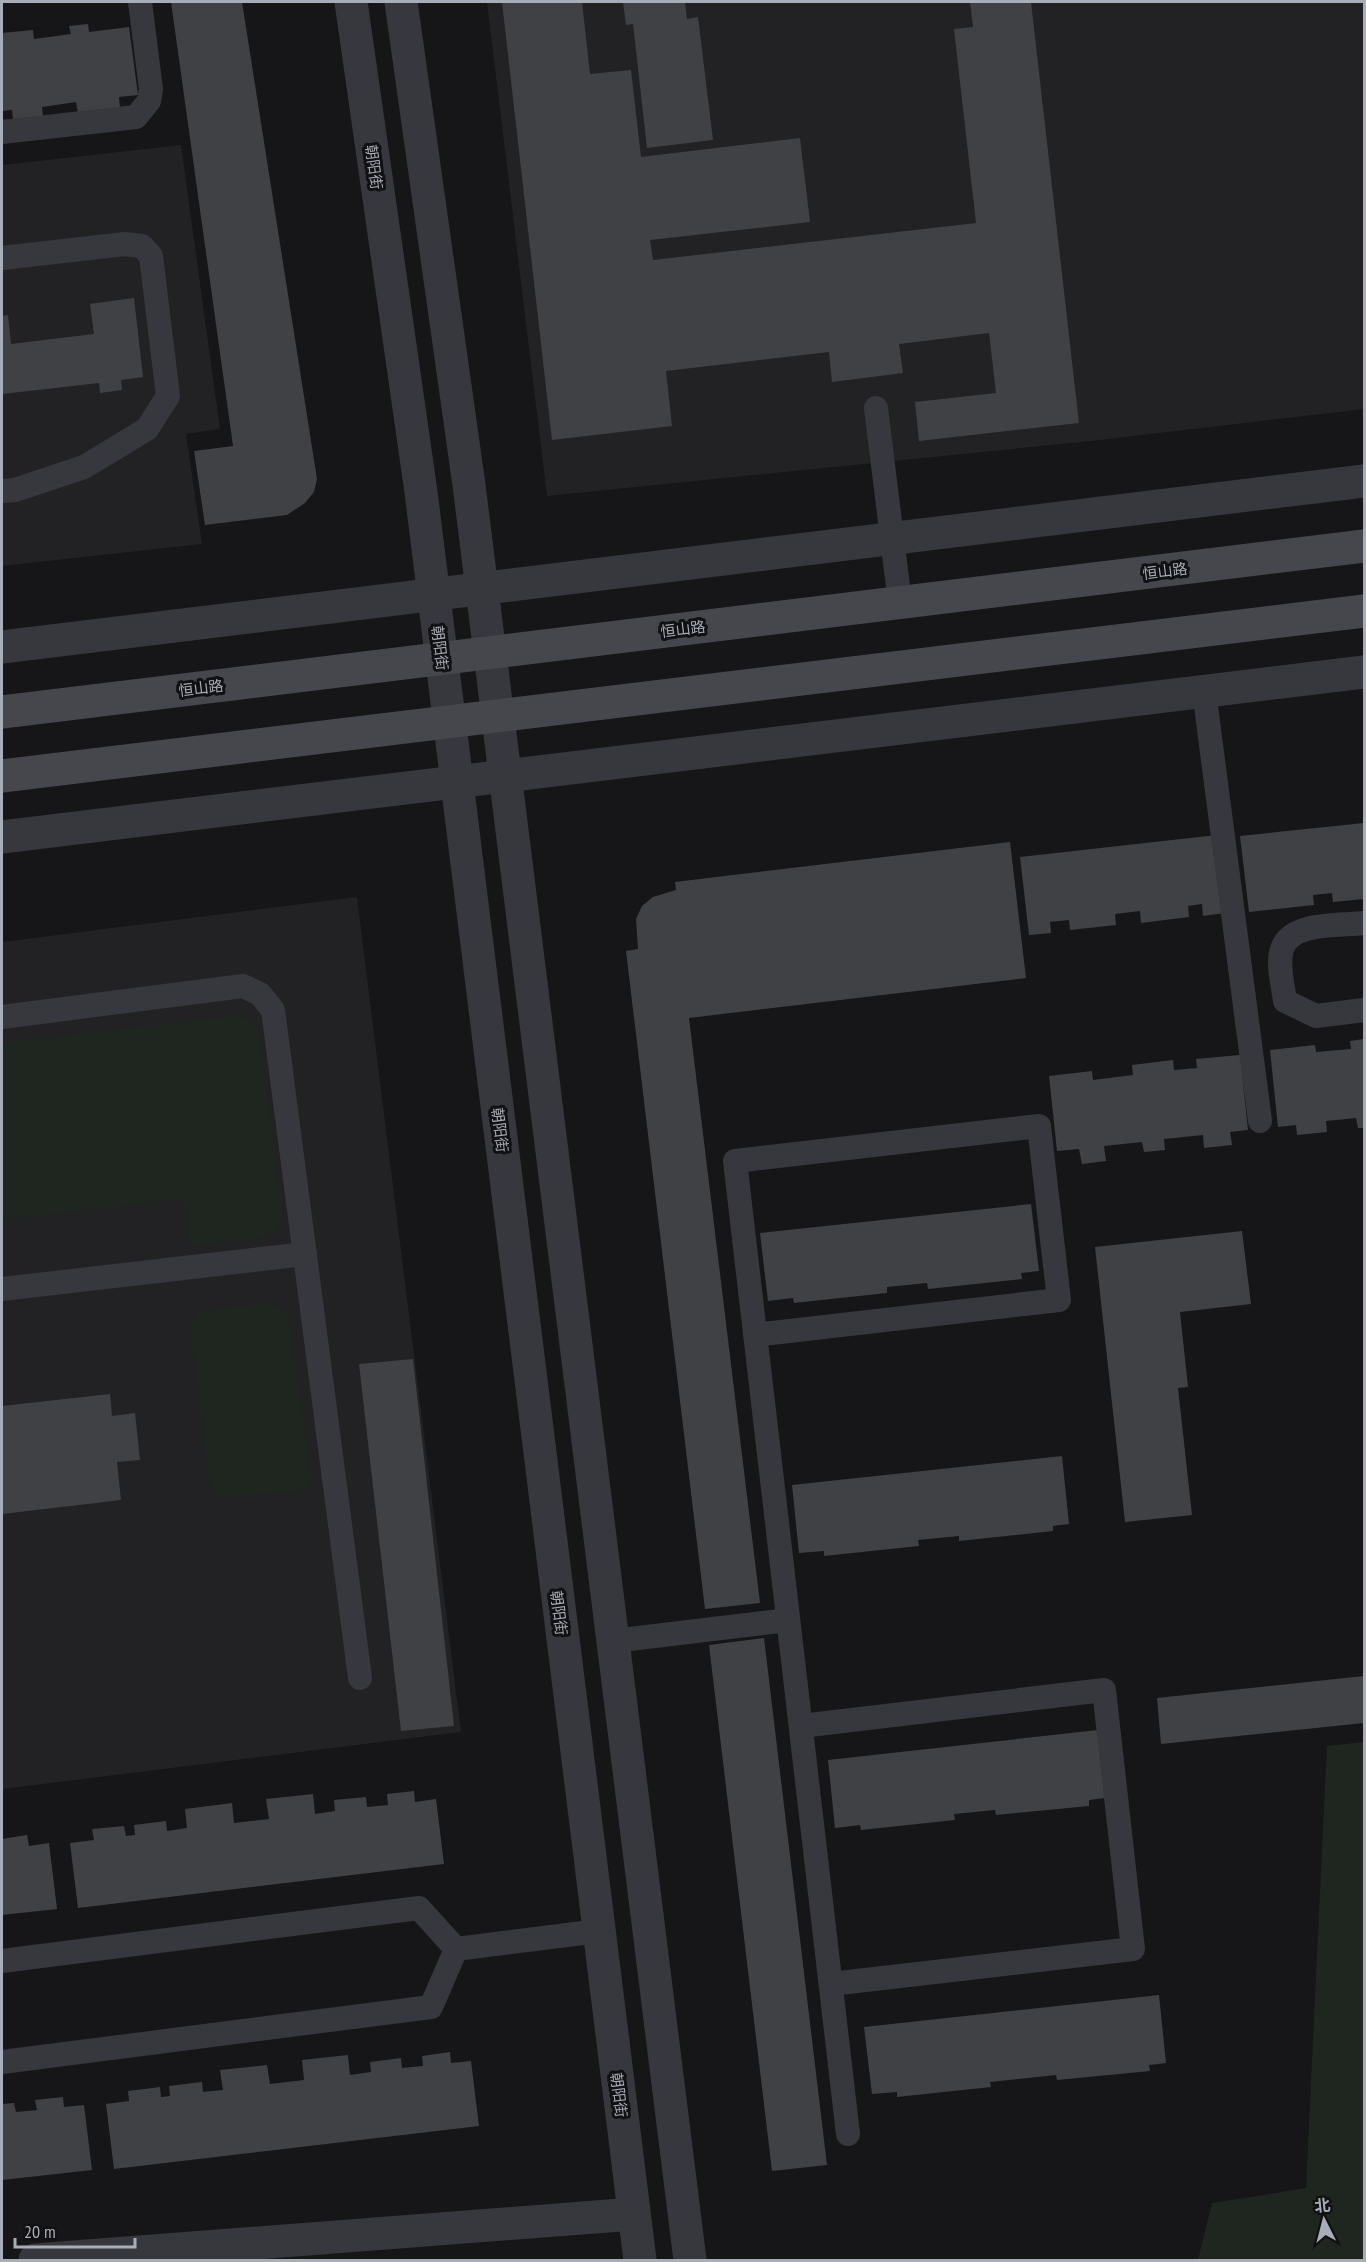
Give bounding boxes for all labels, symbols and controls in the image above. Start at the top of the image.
street label: 朝阳街 [361,143,387,191]
street label: 恒山路 [1142,559,1188,583]
street label: 恒山路 [660,617,706,641]
street label: 朝阳街 [428,625,452,671]
street label: 恒山路 [178,676,224,700]
street label: 朝阳街 [488,1107,512,1153]
street label: 朝阳街 [547,1590,571,1636]
street label: 朝阳街 [607,2072,631,2118]
north arrow [1294,2190,1354,2250]
text: 北 [1313,2194,1331,2216]
scale bar [15,2211,135,2249]
text: 20 m [24,2220,56,2243]

